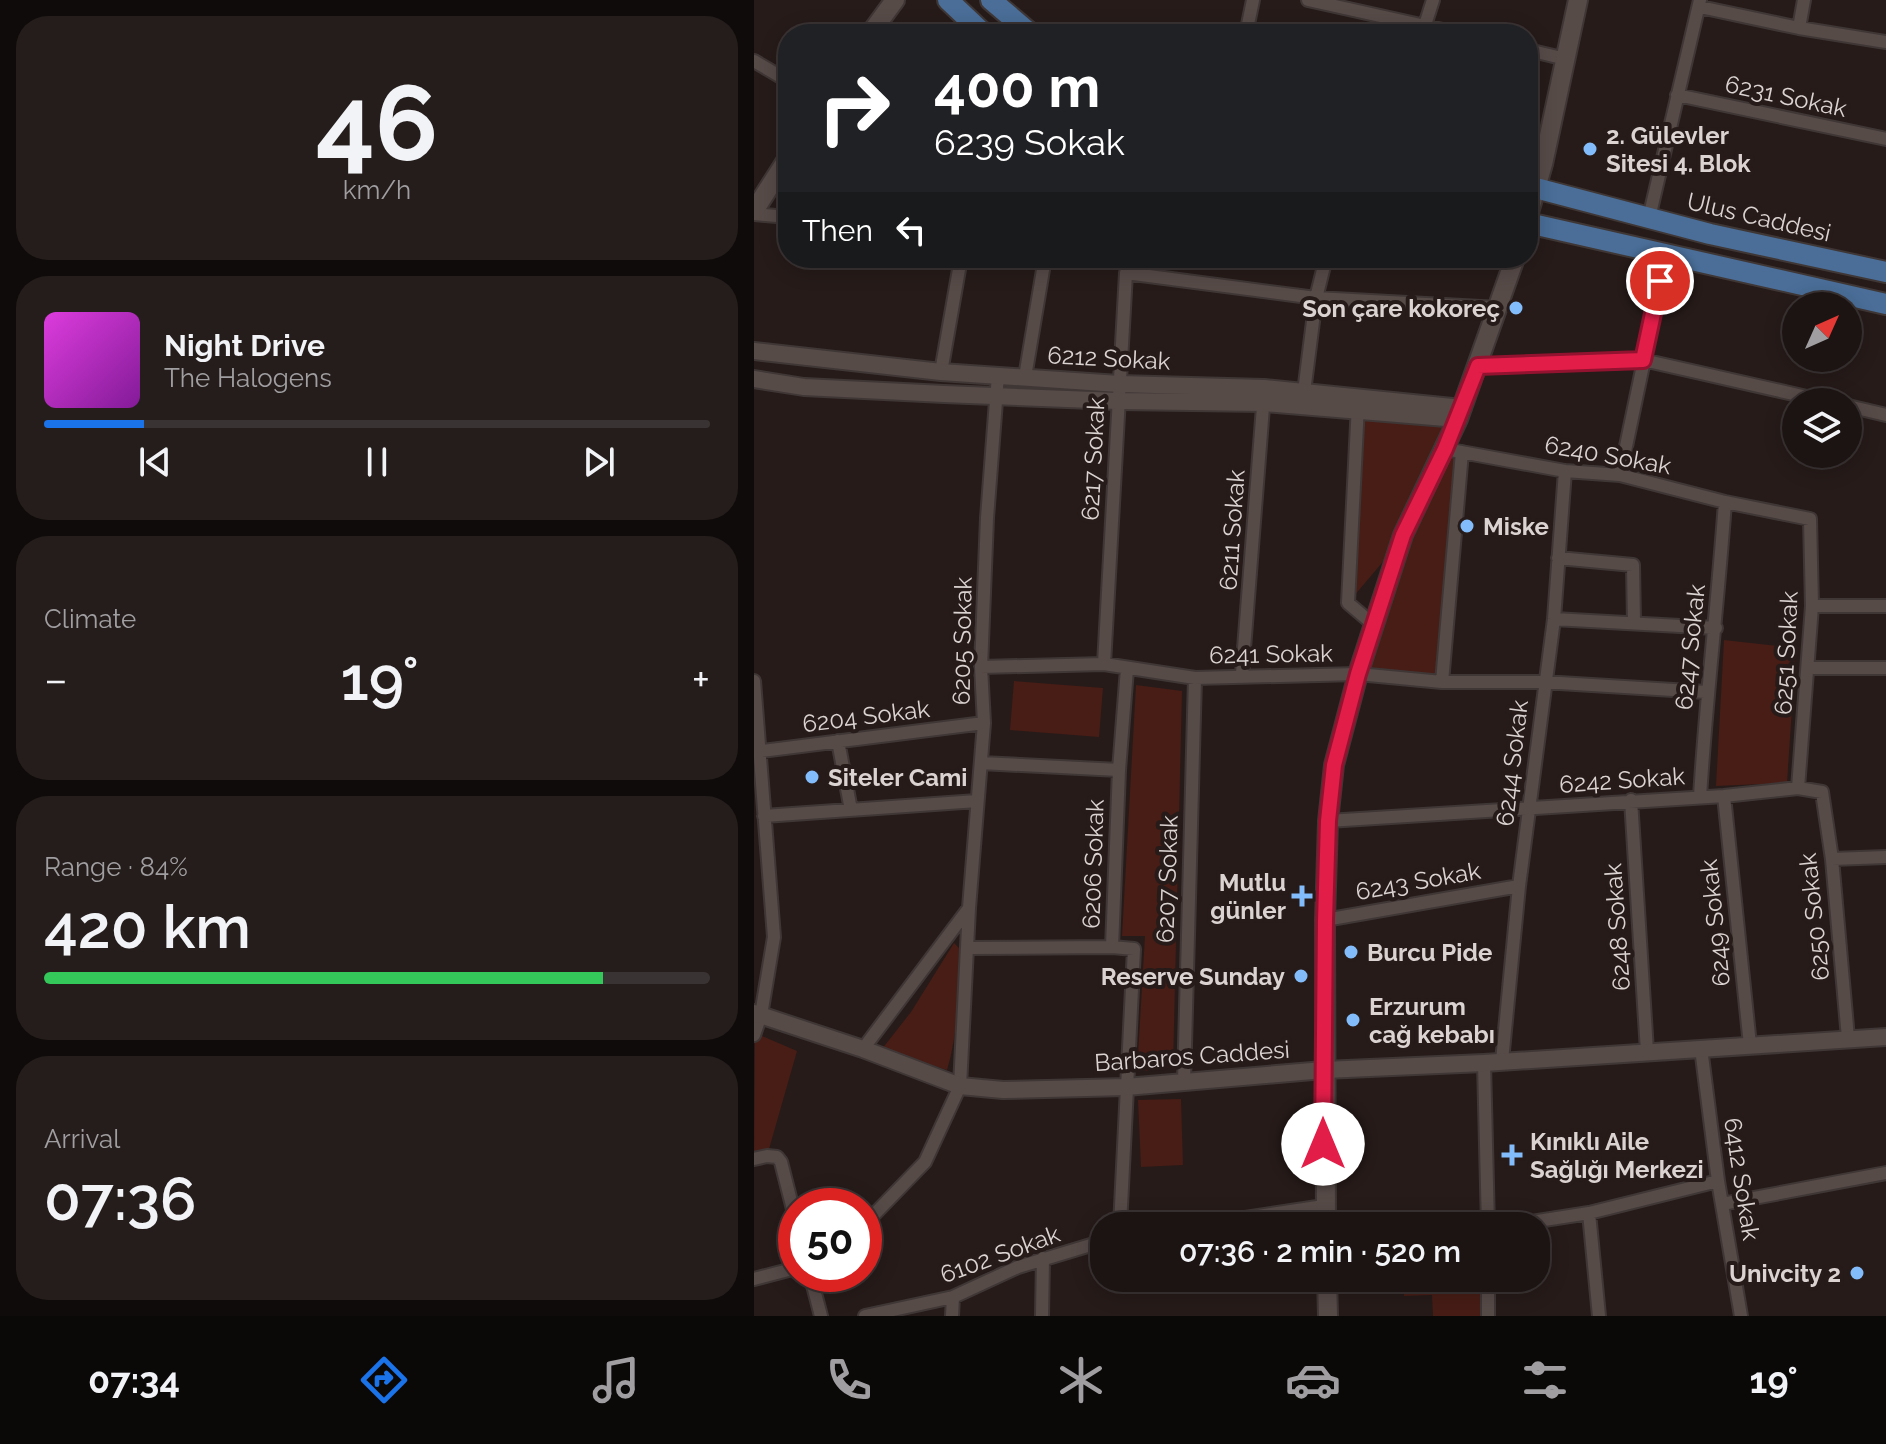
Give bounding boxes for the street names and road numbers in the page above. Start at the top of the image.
street label: 6231 Sokak [1723,69,1850,123]
street label: Ulus Caddesi [1684,186,1834,248]
street label: 6212 Sokak [1047,340,1172,376]
street label: 6217 Sokak [1075,396,1111,521]
street label: 6240 Sokak [1542,430,1674,480]
street label: 6211 Sokak [1213,468,1251,591]
street label: 6205 Sokak [946,576,978,705]
street label: 6247 Sokak [1669,582,1711,711]
street label: 6251 Sokak [1768,590,1804,716]
street label: 6241 Sokak [1209,638,1333,670]
street label: 6204 Sokak [801,694,932,738]
street label: 6244 Sokak [1490,698,1534,828]
street label: 6242 Sokak [1558,761,1686,799]
street label: 6206 Sokak [1076,798,1110,929]
street label: 6207 Sokak [1150,814,1184,943]
street label: 6250 Sokak [1793,851,1835,982]
street label: 6243 Sokak [1353,856,1483,906]
street label: 6249 Sokak [1694,858,1736,988]
street label: 6248 Sokak [1598,862,1636,992]
street label: Barbaros Caddesi [1093,1035,1291,1077]
street label: 6412 Sokak [1718,1116,1766,1243]
street label: 6102 Sokak [936,1219,1064,1289]

